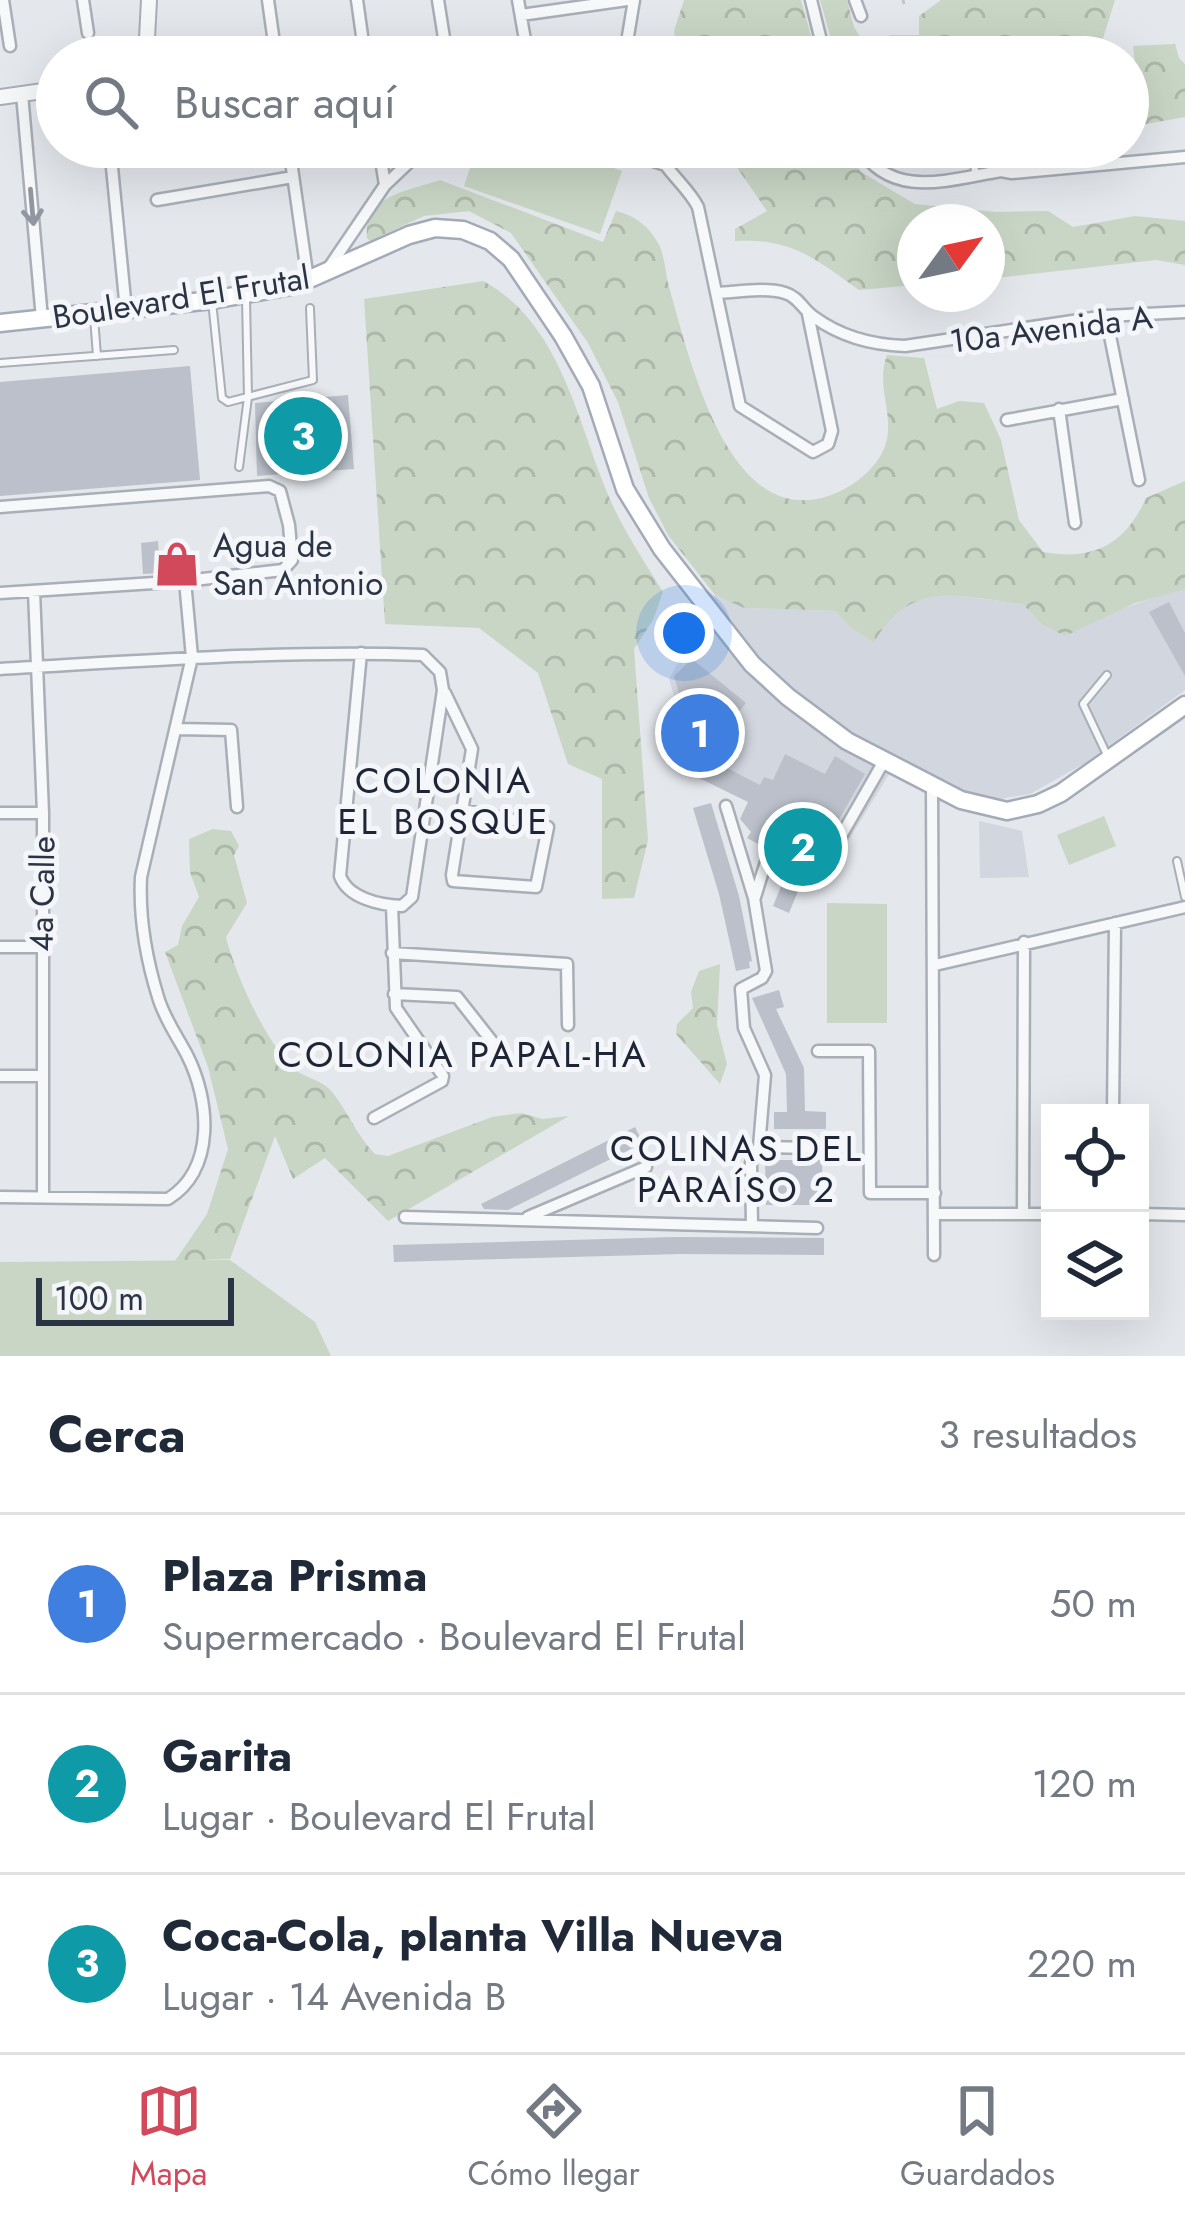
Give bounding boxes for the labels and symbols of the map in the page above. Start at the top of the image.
one-way arrow [21,187,44,226]
north arrow [897,204,1005,312]
street label: Boulevard El Frutal [49,253,313,341]
street label: 10a Avenida A [947,293,1155,365]
pin: 3 [264,391,342,481]
place label: Agua de San Antonio [213,522,383,607]
shop icon: Agua de San Antonio [152,539,202,589]
your location [654,603,714,663]
pin: 1 [661,688,739,778]
district label: COLONIA EL BOSQUE [338,754,550,847]
pin: 2 [764,802,842,892]
street label: 4a Calle [17,836,67,952]
district label: COLONIA PAPAL-HA [277,1028,649,1080]
district label: COLINAS DEL PARAÍSO 2 [610,1122,864,1215]
scale bar [36,1272,234,1325]

